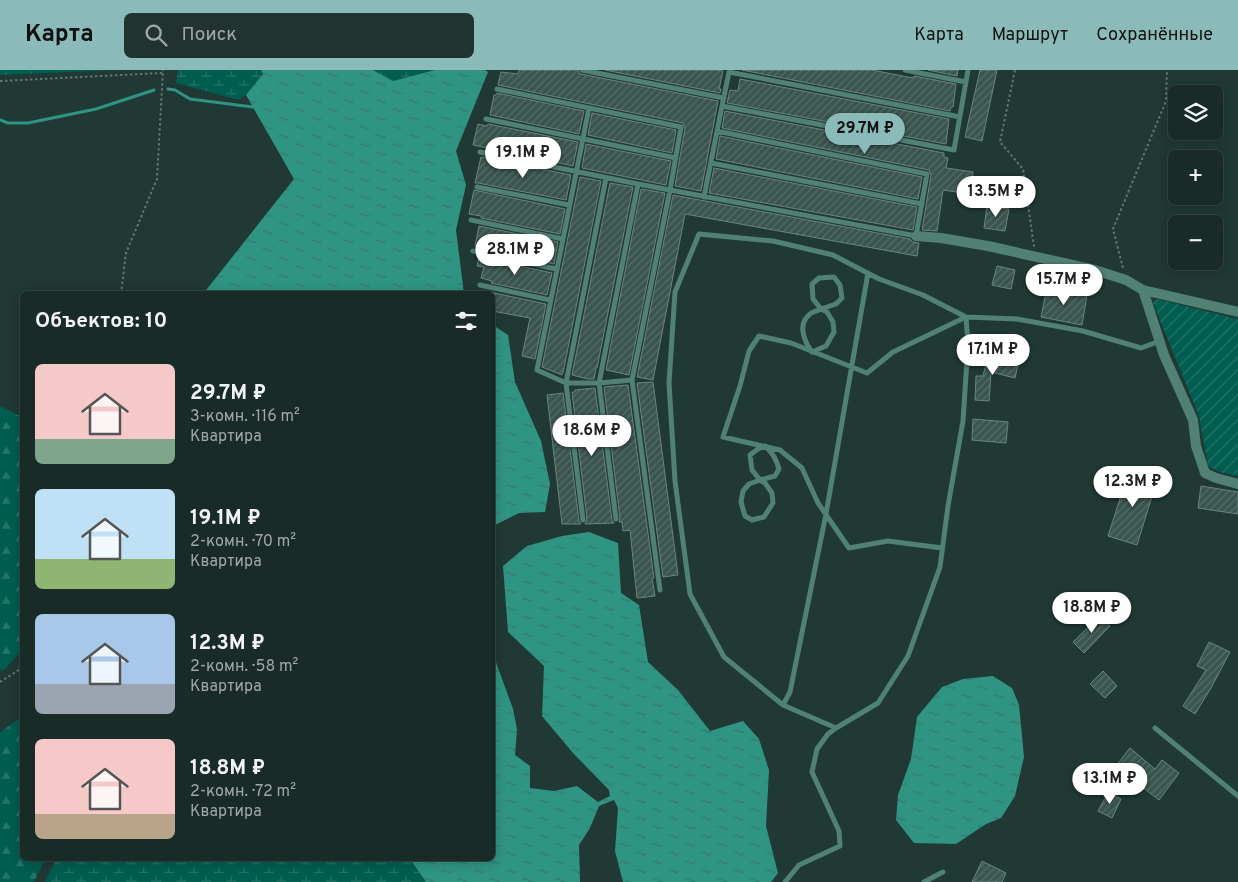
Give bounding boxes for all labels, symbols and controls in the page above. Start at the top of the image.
search box [124,13,474,58]
text: Карта [25,20,94,50]
icon: search [142,21,170,49]
text: Поиск [182,23,237,47]
text: Карта [914,24,964,47]
text: Маршрут [992,24,1068,47]
text: Сохранённые [1096,24,1213,47]
map controls [1168,85,1223,270]
button: layers [1168,85,1223,140]
pin: 29.7M ₽ [819,112,911,155]
text: 29.7M ₽ [836,119,894,139]
pin: 19.1M ₽ [477,136,569,179]
text: 19.1M ₽ [496,143,550,163]
button: + [1168,150,1223,205]
pin: 13.5M ₽ [950,176,1042,218]
text: 13.5M ₽ [968,182,1024,202]
button: − [1168,215,1223,270]
pin: 28.1M ₽ [469,234,561,276]
text: 28.1M ₽ [486,240,544,260]
pin: 15.7M ₽ [1018,264,1110,306]
text: 15.7M ₽ [1037,270,1091,290]
icon: filters [452,307,480,335]
text: Объектов: 10 [35,308,167,335]
pin: 17.1M ₽ [947,334,1039,376]
text: 17.1M ₽ [968,340,1018,360]
text: 29.7M ₽ [190,380,266,407]
icon: home [75,384,135,444]
text: 3-комн. · 116 m² [190,407,300,427]
pin: 18.6M ₽ [546,414,638,457]
text: 18.6M ₽ [563,421,621,441]
text: Квартира [190,427,262,447]
pin: 12.3M ₽ [1087,466,1179,508]
text: 12.3M ₽ [1104,472,1162,492]
text: 19.1M ₽ [190,505,261,532]
icon: home [75,509,135,569]
text: 2-комн. · 70 m² [190,532,296,552]
text: Квартира [190,552,262,572]
pin: 18.8M ₽ [1046,592,1138,634]
text: 18.8M ₽ [1063,598,1121,618]
text: 12.3M ₽ [190,630,265,657]
icon: home [75,634,135,694]
text: 2-комн. · 58 m² [190,657,298,677]
text: Квартира [190,677,262,697]
text: 18.8M ₽ [190,755,265,782]
icon: home [75,759,135,819]
pin: 13.1M ₽ [1064,762,1156,805]
text: 13.1M ₽ [1083,769,1137,789]
text: 2-комн. · 72 m² [190,782,296,802]
text: Квартира [190,802,262,822]

